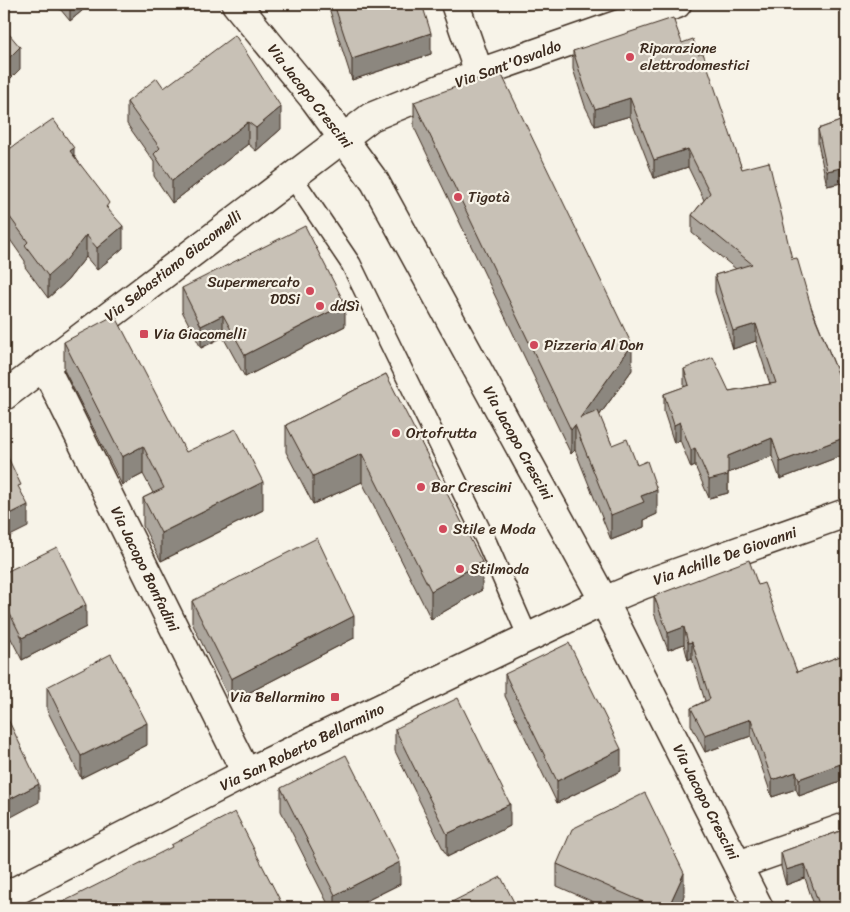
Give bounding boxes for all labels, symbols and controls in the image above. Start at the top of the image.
street label: Via Sant'Osvaldo [451,33,565,95]
place label: Riparazione elettrodomestici [640,35,750,78]
street label: Via Jacopo Crescini [261,38,360,155]
marker: Riparazione elettrodomestici [624,51,636,63]
place label: Tigotà [468,184,510,210]
marker: Tigotà [452,191,464,203]
street label: Via Sebastiano Giacomelli [98,203,248,328]
place label: Supermercato DDSi [207,269,301,312]
marker: Supermercato DDSi [304,285,316,297]
place label: ddSì [330,293,359,319]
marker: ddSì [314,300,326,312]
place label: Via Giacomelli [154,321,247,347]
marker: Via Giacomelli [138,328,150,340]
place label: Pizzeria Al Don [544,332,644,358]
marker: Pizzeria Al Don [528,339,540,351]
street label: Via Jacopo Crescini [476,381,561,506]
place label: Ortofrutta [406,420,477,446]
marker: Ortofrutta [390,427,402,439]
place label: Bar Crescini [431,474,512,500]
marker: Bar Crescini [415,481,427,493]
street label: Via Jacopo Bonfadini [103,502,187,637]
place label: Stile e Moda [453,516,536,542]
street label: Via Achille De Giovanni [650,519,801,593]
marker: Stile e Moda [437,523,449,535]
place label: Stilmoda [470,556,529,582]
marker: Stilmoda [454,563,466,575]
place label: Via Bellarmino [230,684,326,710]
marker: Via Bellarmino [329,691,341,703]
street label: Via San Roberto Bellarmino [215,696,389,798]
street label: Via Jacopo Crescini [666,739,747,865]

